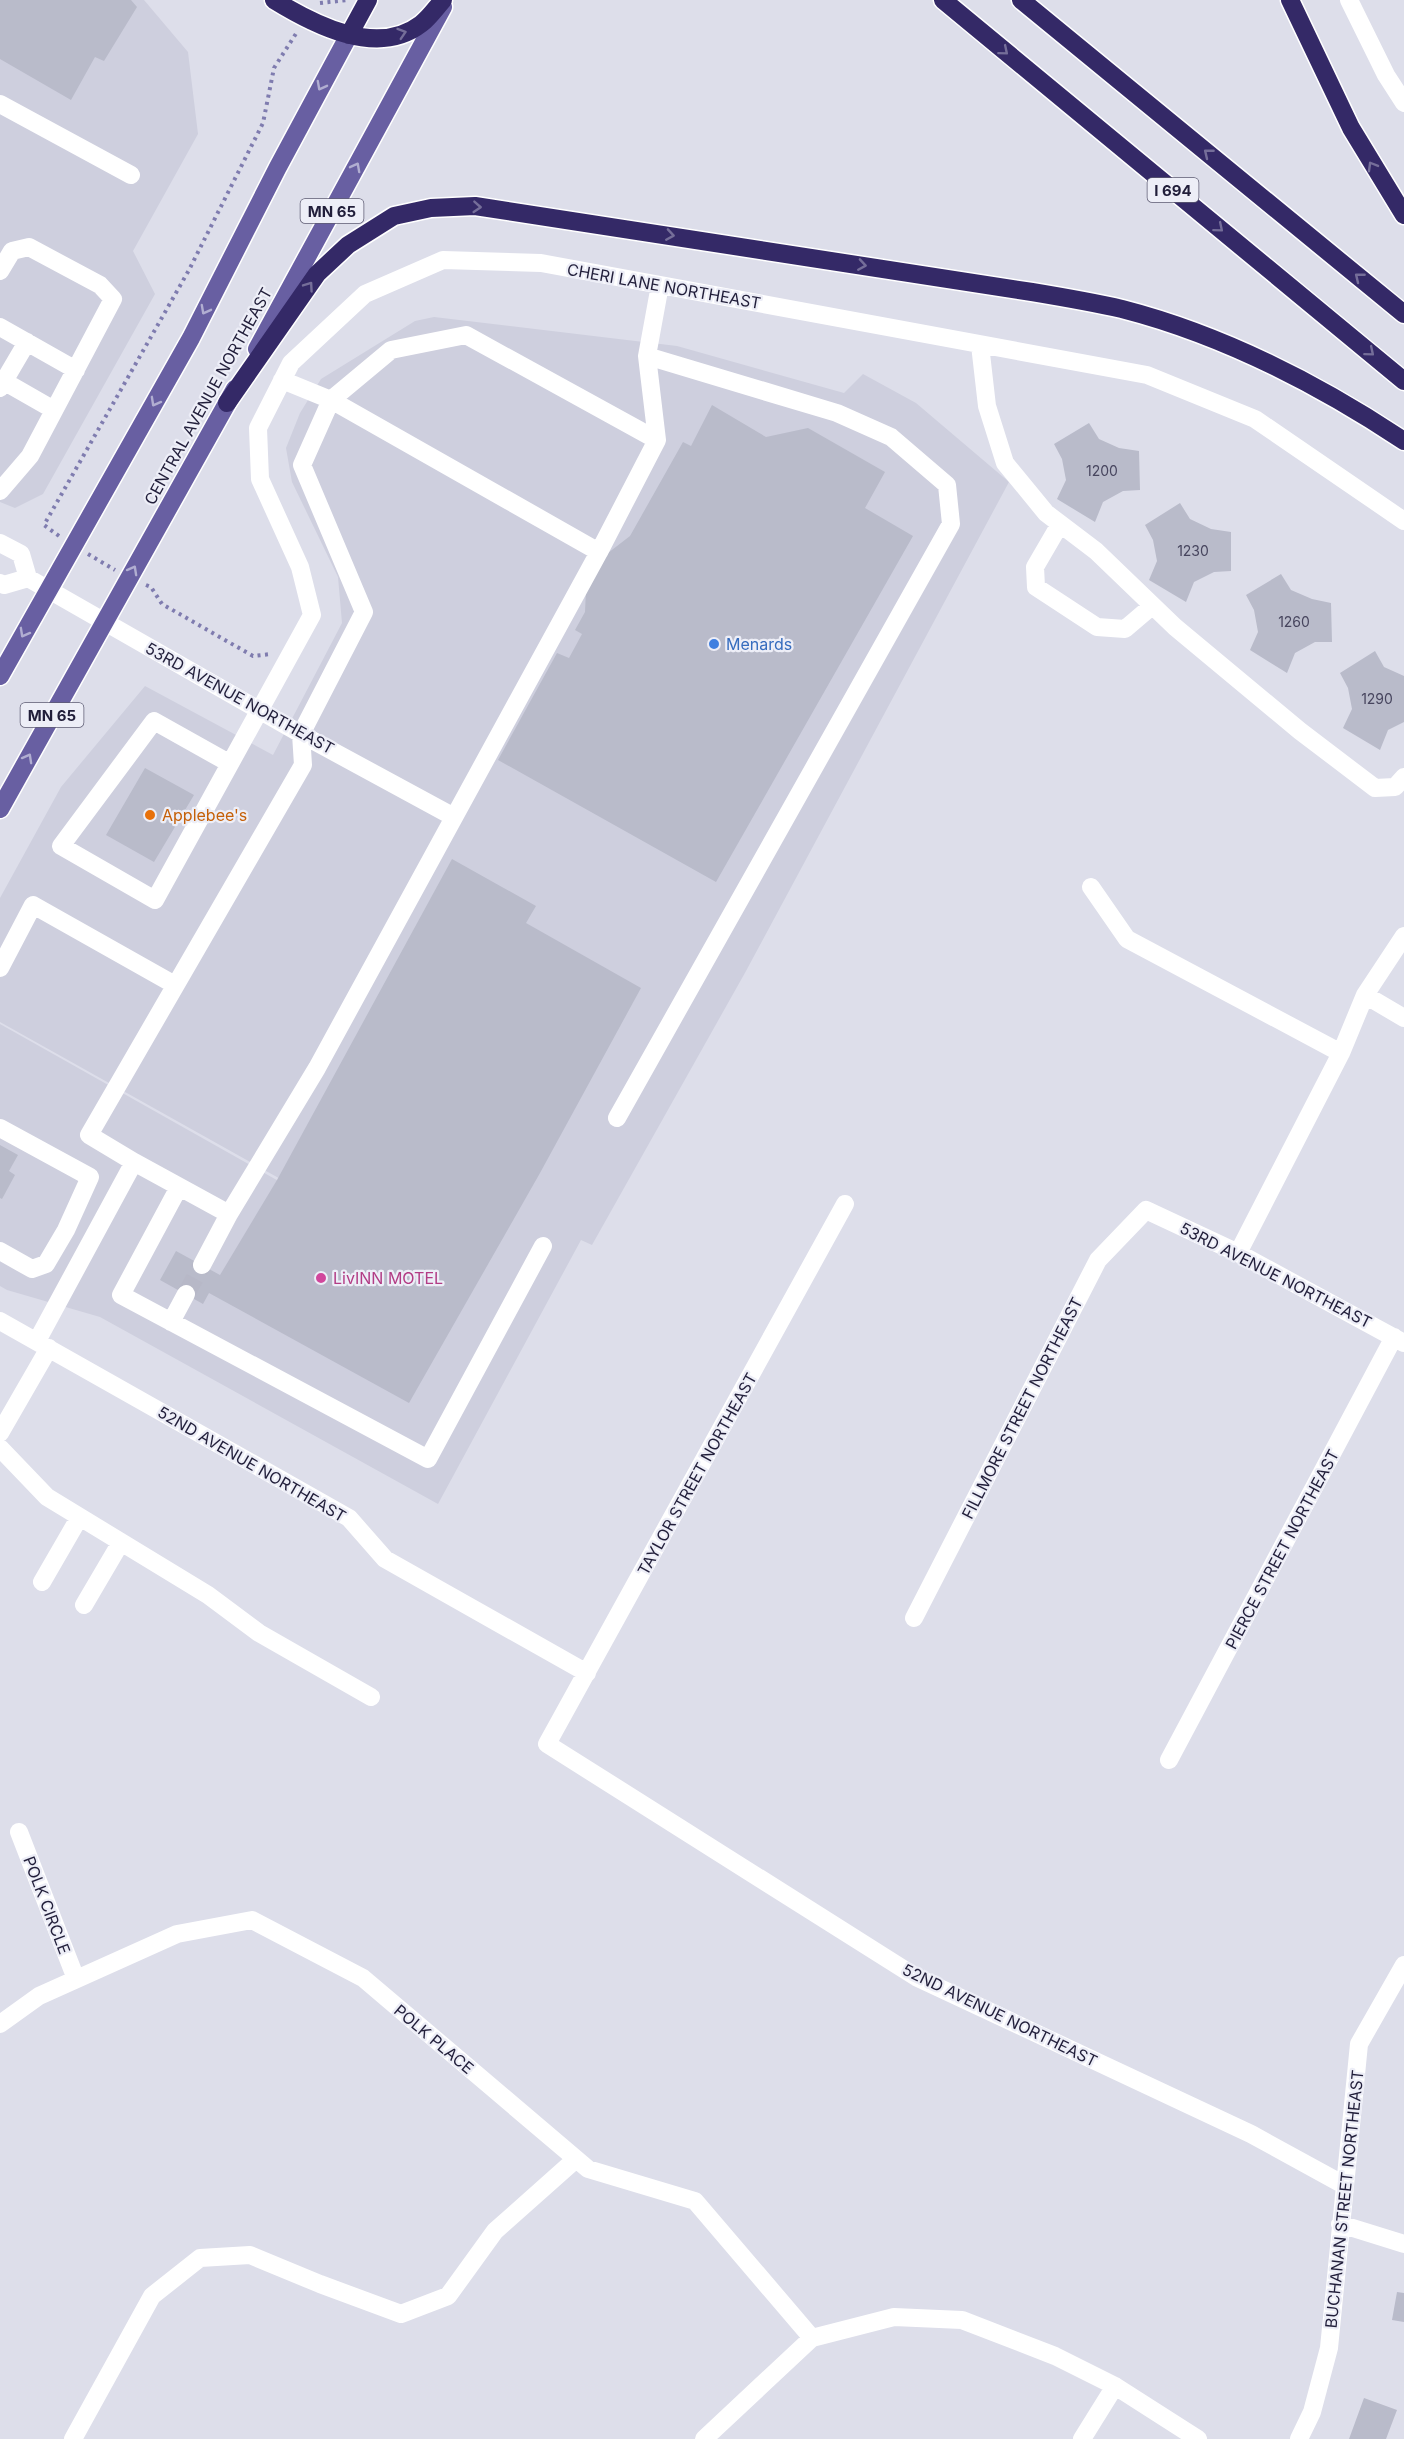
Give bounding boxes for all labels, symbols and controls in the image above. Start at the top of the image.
one-way arrow [396,28,407,40]
one-way arrow [997,43,1008,54]
one-way arrow [317,80,328,91]
one-way arrow [1204,150,1215,161]
one-way arrow [1368,162,1380,172]
one-way arrow [349,163,360,173]
road number: I 694 [1148,178,1198,202]
road number: MN 65 [300,199,364,223]
one-way arrow [472,200,481,213]
one-way arrow [1212,221,1223,232]
one-way arrow [664,228,674,241]
street label: CHERI LANE NORTHEAST [565,259,763,313]
one-way arrow [858,259,867,271]
one-way arrow [1355,273,1366,284]
one-way arrow [302,282,313,293]
street label: CENTRAL AVENUE NORTHEAST [140,284,276,508]
one-way arrow [201,303,212,314]
one-way arrow [1363,345,1374,356]
one-way arrow [150,396,162,406]
house number: 1200 [1086,462,1118,479]
house number: 1230 [1177,542,1209,559]
one-way arrow [125,566,137,577]
house number: 1260 [1278,613,1310,630]
one-way arrow [20,627,31,637]
place label: Menards [726,634,792,654]
marker: Menards [707,637,721,651]
street label: 53RD AVENUE NORTHEAST [142,638,338,758]
house number: 1290 [1361,690,1393,707]
road number: MN 65 [20,703,84,727]
one-way arrow [21,754,32,764]
place label: Applebee's [162,805,247,825]
marker: Applebee's [143,808,157,822]
street label: 53RD AVENUE NORTHEAST [1177,1218,1375,1332]
place label: LivINN MOTEL [333,1268,443,1288]
marker: LivINN MOTEL [314,1271,328,1285]
street label: FILLMORE STREET NORTHEAST [957,1294,1087,1522]
street label: TAYLOR STREET NORTHEAST [633,1369,761,1579]
street label: 52ND AVENUE NORTHEAST [154,1402,350,1526]
street label: PIERCE STREET NORTHEAST [1221,1446,1343,1652]
street label: POLK CIRCLE [19,1853,75,1957]
street label: 52ND AVENUE NORTHEAST [899,1959,1101,2071]
street label: POLK PLACE [390,2000,478,2078]
street label: BUCHANAN STREET NORTHEAST [1320,2069,1368,2329]

